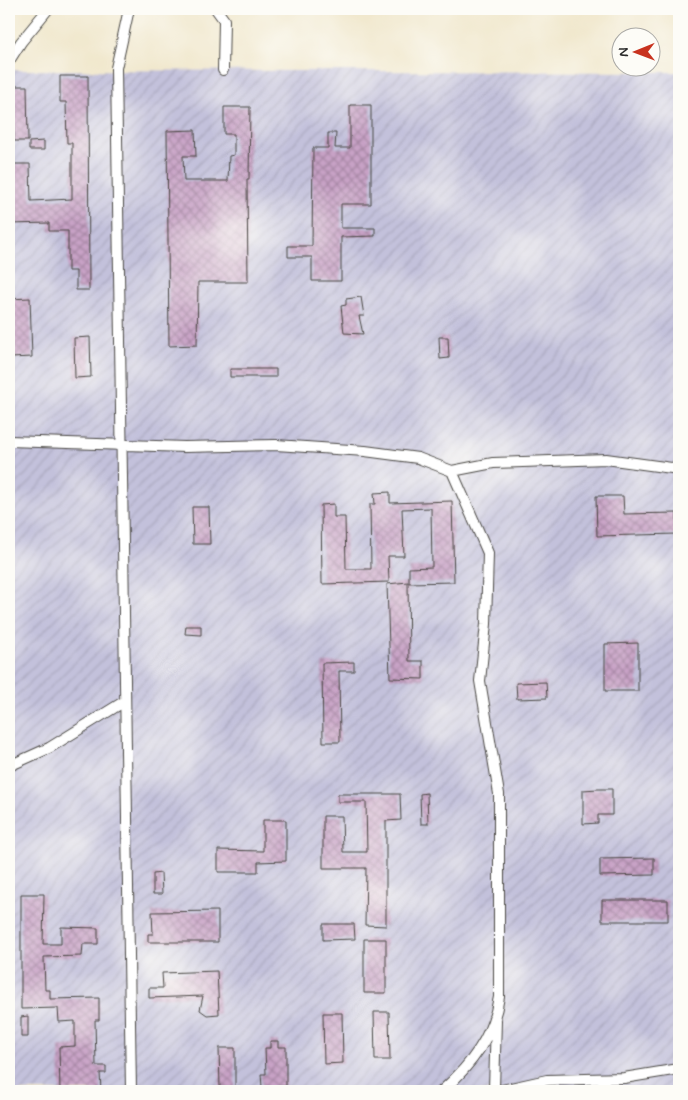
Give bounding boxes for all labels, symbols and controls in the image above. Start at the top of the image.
north arrow [610,28,660,78]
text: N [615,47,633,57]

